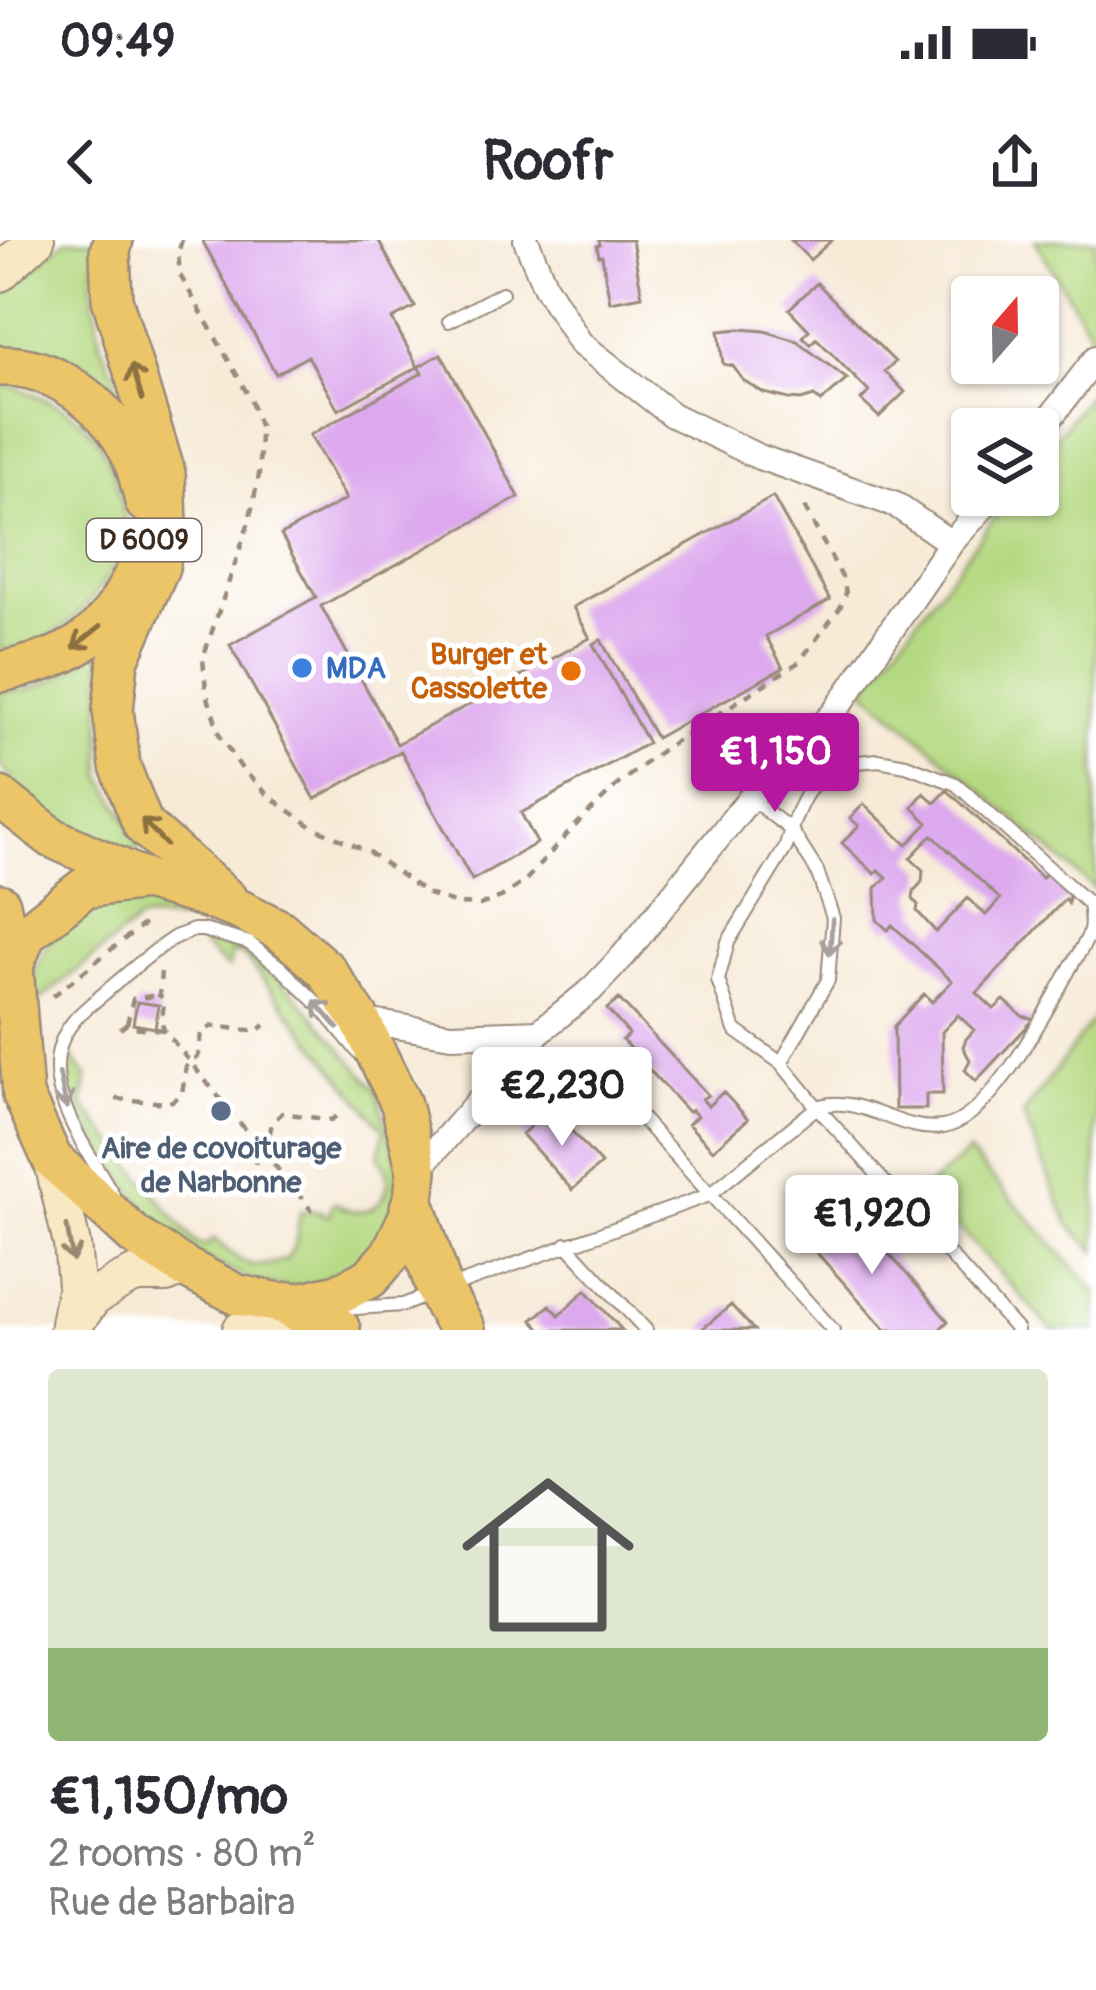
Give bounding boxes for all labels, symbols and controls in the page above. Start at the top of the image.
text: 09:49 [60,14,175,70]
text: Roofr [483,128,613,196]
icon: back [48,129,114,195]
icon: share [982,129,1048,195]
north arrow [951,276,1059,384]
map controls [951,276,1059,516]
one-way arrow [125,364,147,402]
button: layers [951,408,1059,516]
road number: D 6009 [87,519,201,561]
one-way arrow [72,623,103,650]
place label: Burger et Cassolette [411,636,548,707]
place label: MDA [326,650,386,687]
marker: MDA [289,655,315,681]
marker: Burger et Cassolette [558,658,584,684]
pin: €1,150 [677,713,873,815]
text: €1,150 [718,727,832,776]
one-way arrow [140,818,169,848]
one-way arrow [819,917,842,956]
one-way arrow [313,1000,340,1030]
pin: €2,230 [464,1047,660,1149]
text: €2,230 [499,1061,625,1110]
one-way arrow [52,1072,75,1110]
marker: Aire de covoiturage de Narbonne [208,1098,234,1124]
place label: Aire de covoiturage de Narbonne [101,1130,342,1201]
pin: €1,920 [774,1175,970,1277]
text: €1,920 [812,1189,932,1238]
one-way arrow [60,1224,83,1263]
icon: home [440,1447,656,1663]
text: €1,150/mo [48,1765,288,1829]
text: 2 rooms · 80 m² [48,1829,316,1878]
text: Rue de Barbaira [48,1878,296,1927]

